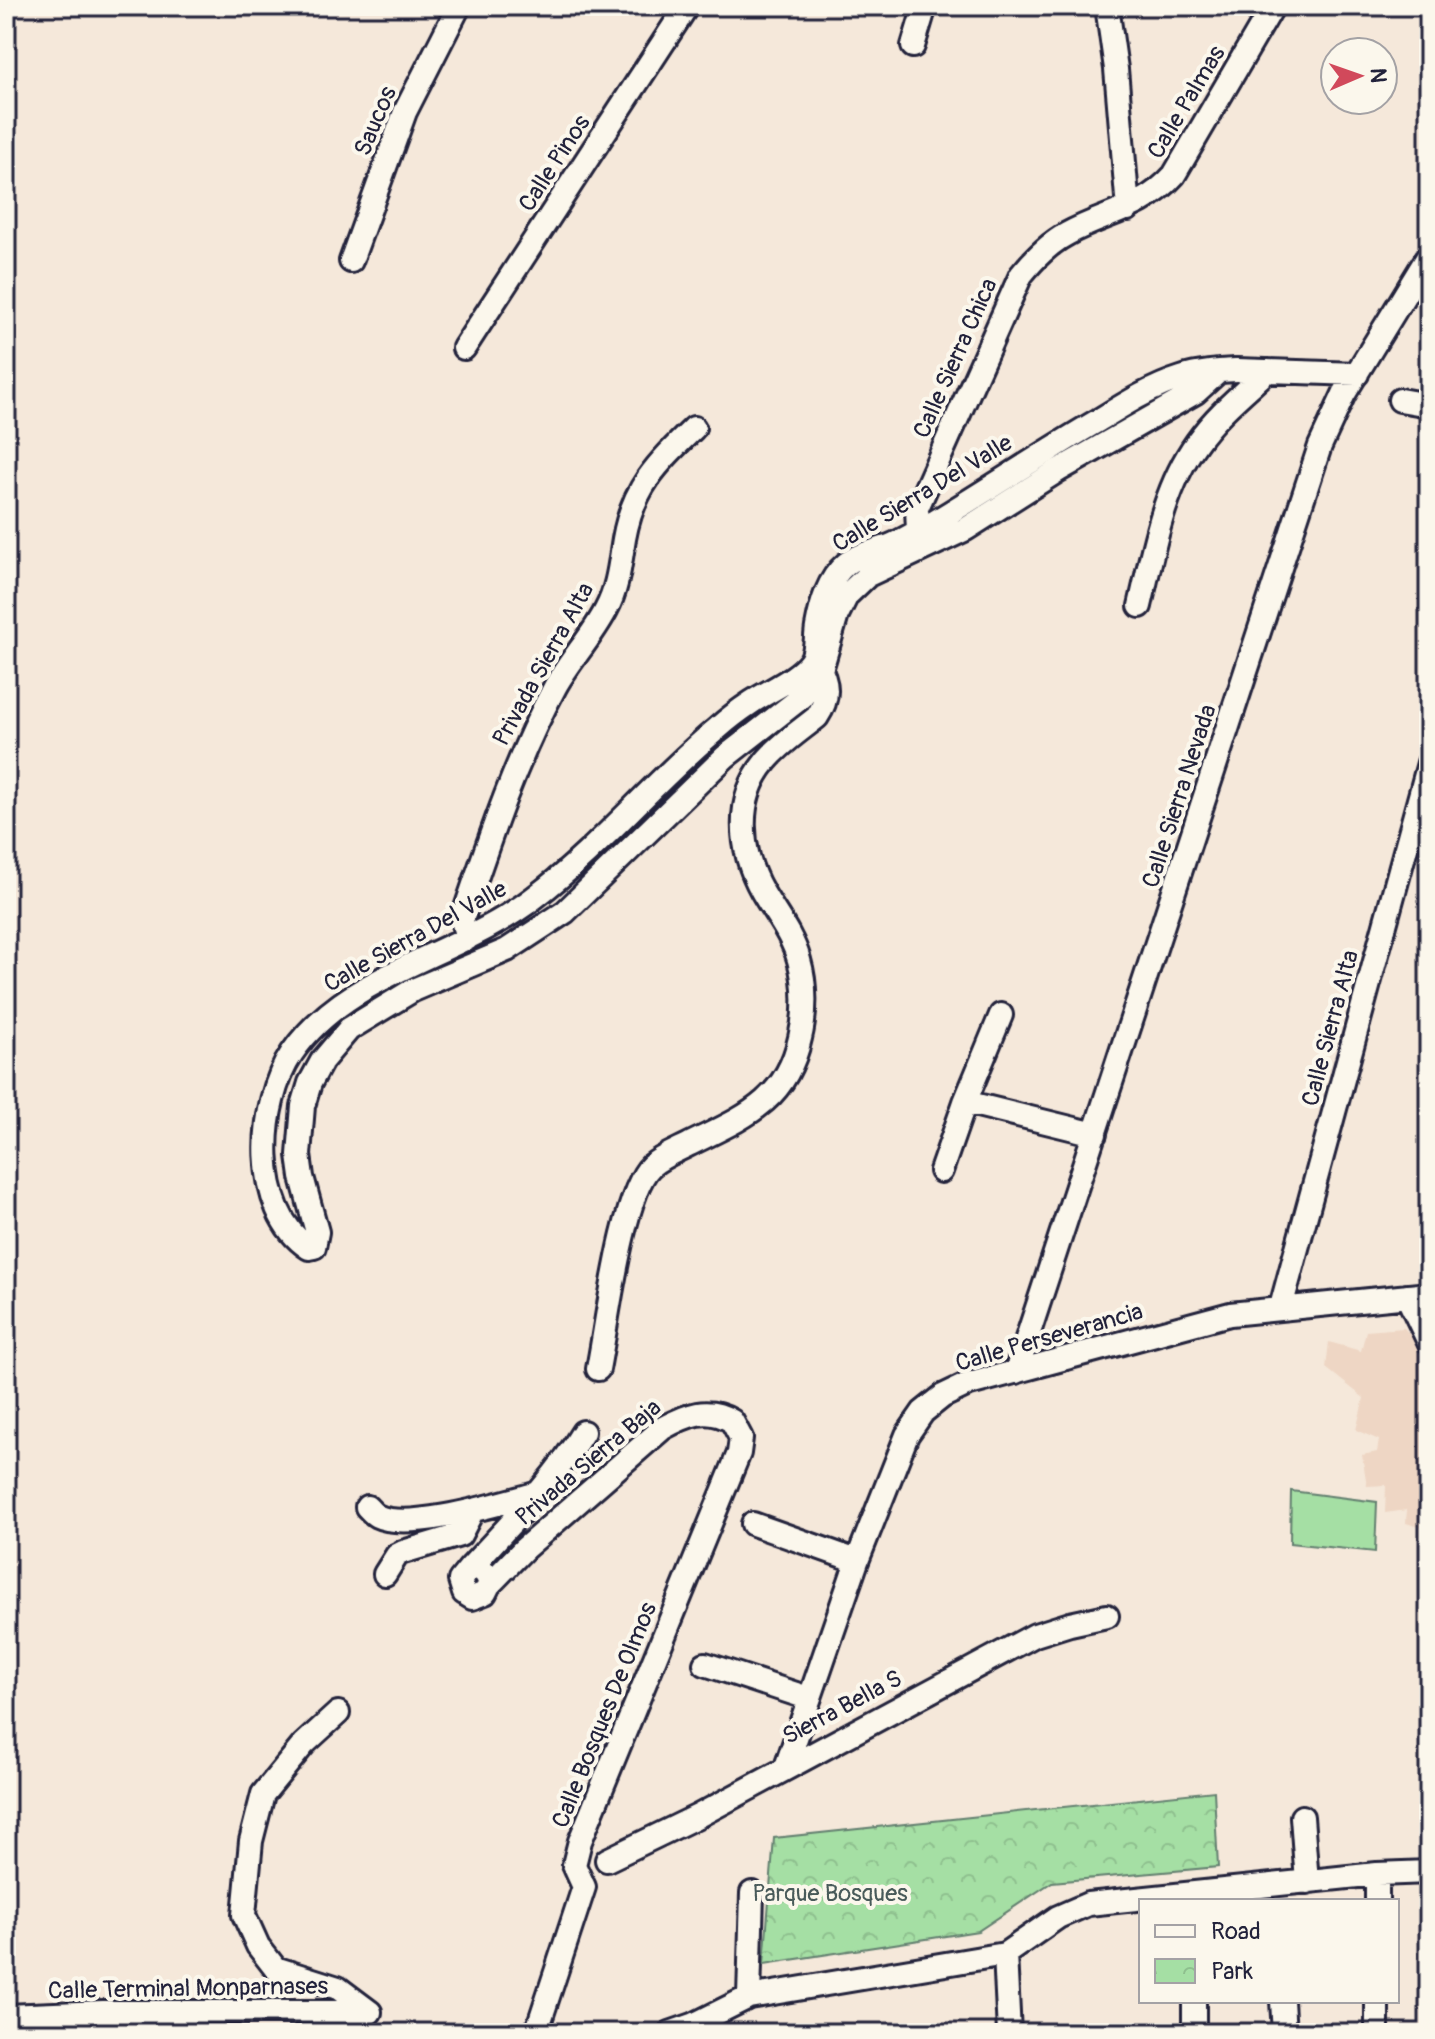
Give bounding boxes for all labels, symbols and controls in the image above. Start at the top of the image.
north arrow [1319,36,1399,116]
street label: Calle Palmas [1141,40,1232,164]
text: N [1364,67,1392,83]
street label: Saucos [348,82,403,160]
street label: Calle Pinos [512,109,597,217]
street label: Calle Sierra Chica [907,274,1004,443]
street label: Calle Sierra Del Valle [827,428,1018,559]
street label: Privada Sierra Alta [487,578,600,751]
street label: Calle Sierra Nevada [1136,701,1223,891]
street label: Calle Sierra Del Valle [319,874,512,999]
street label: Calle Sierra Alta [1296,947,1365,1109]
street label: Calle Perseverancia [952,1297,1146,1378]
street label: Privada Sierra Baja [510,1393,667,1532]
street label: Calle Bosques De Olmos [546,1598,663,1832]
street label: Sierra Bella S [778,1664,907,1751]
park label: Parque Bosques [752,1879,908,1908]
legend [1139,1899,1399,2003]
text: Road [1211,1917,1261,1946]
text: Park [1211,1957,1253,1986]
street label: Calle Terminal Monparnases [48,1972,329,2005]

